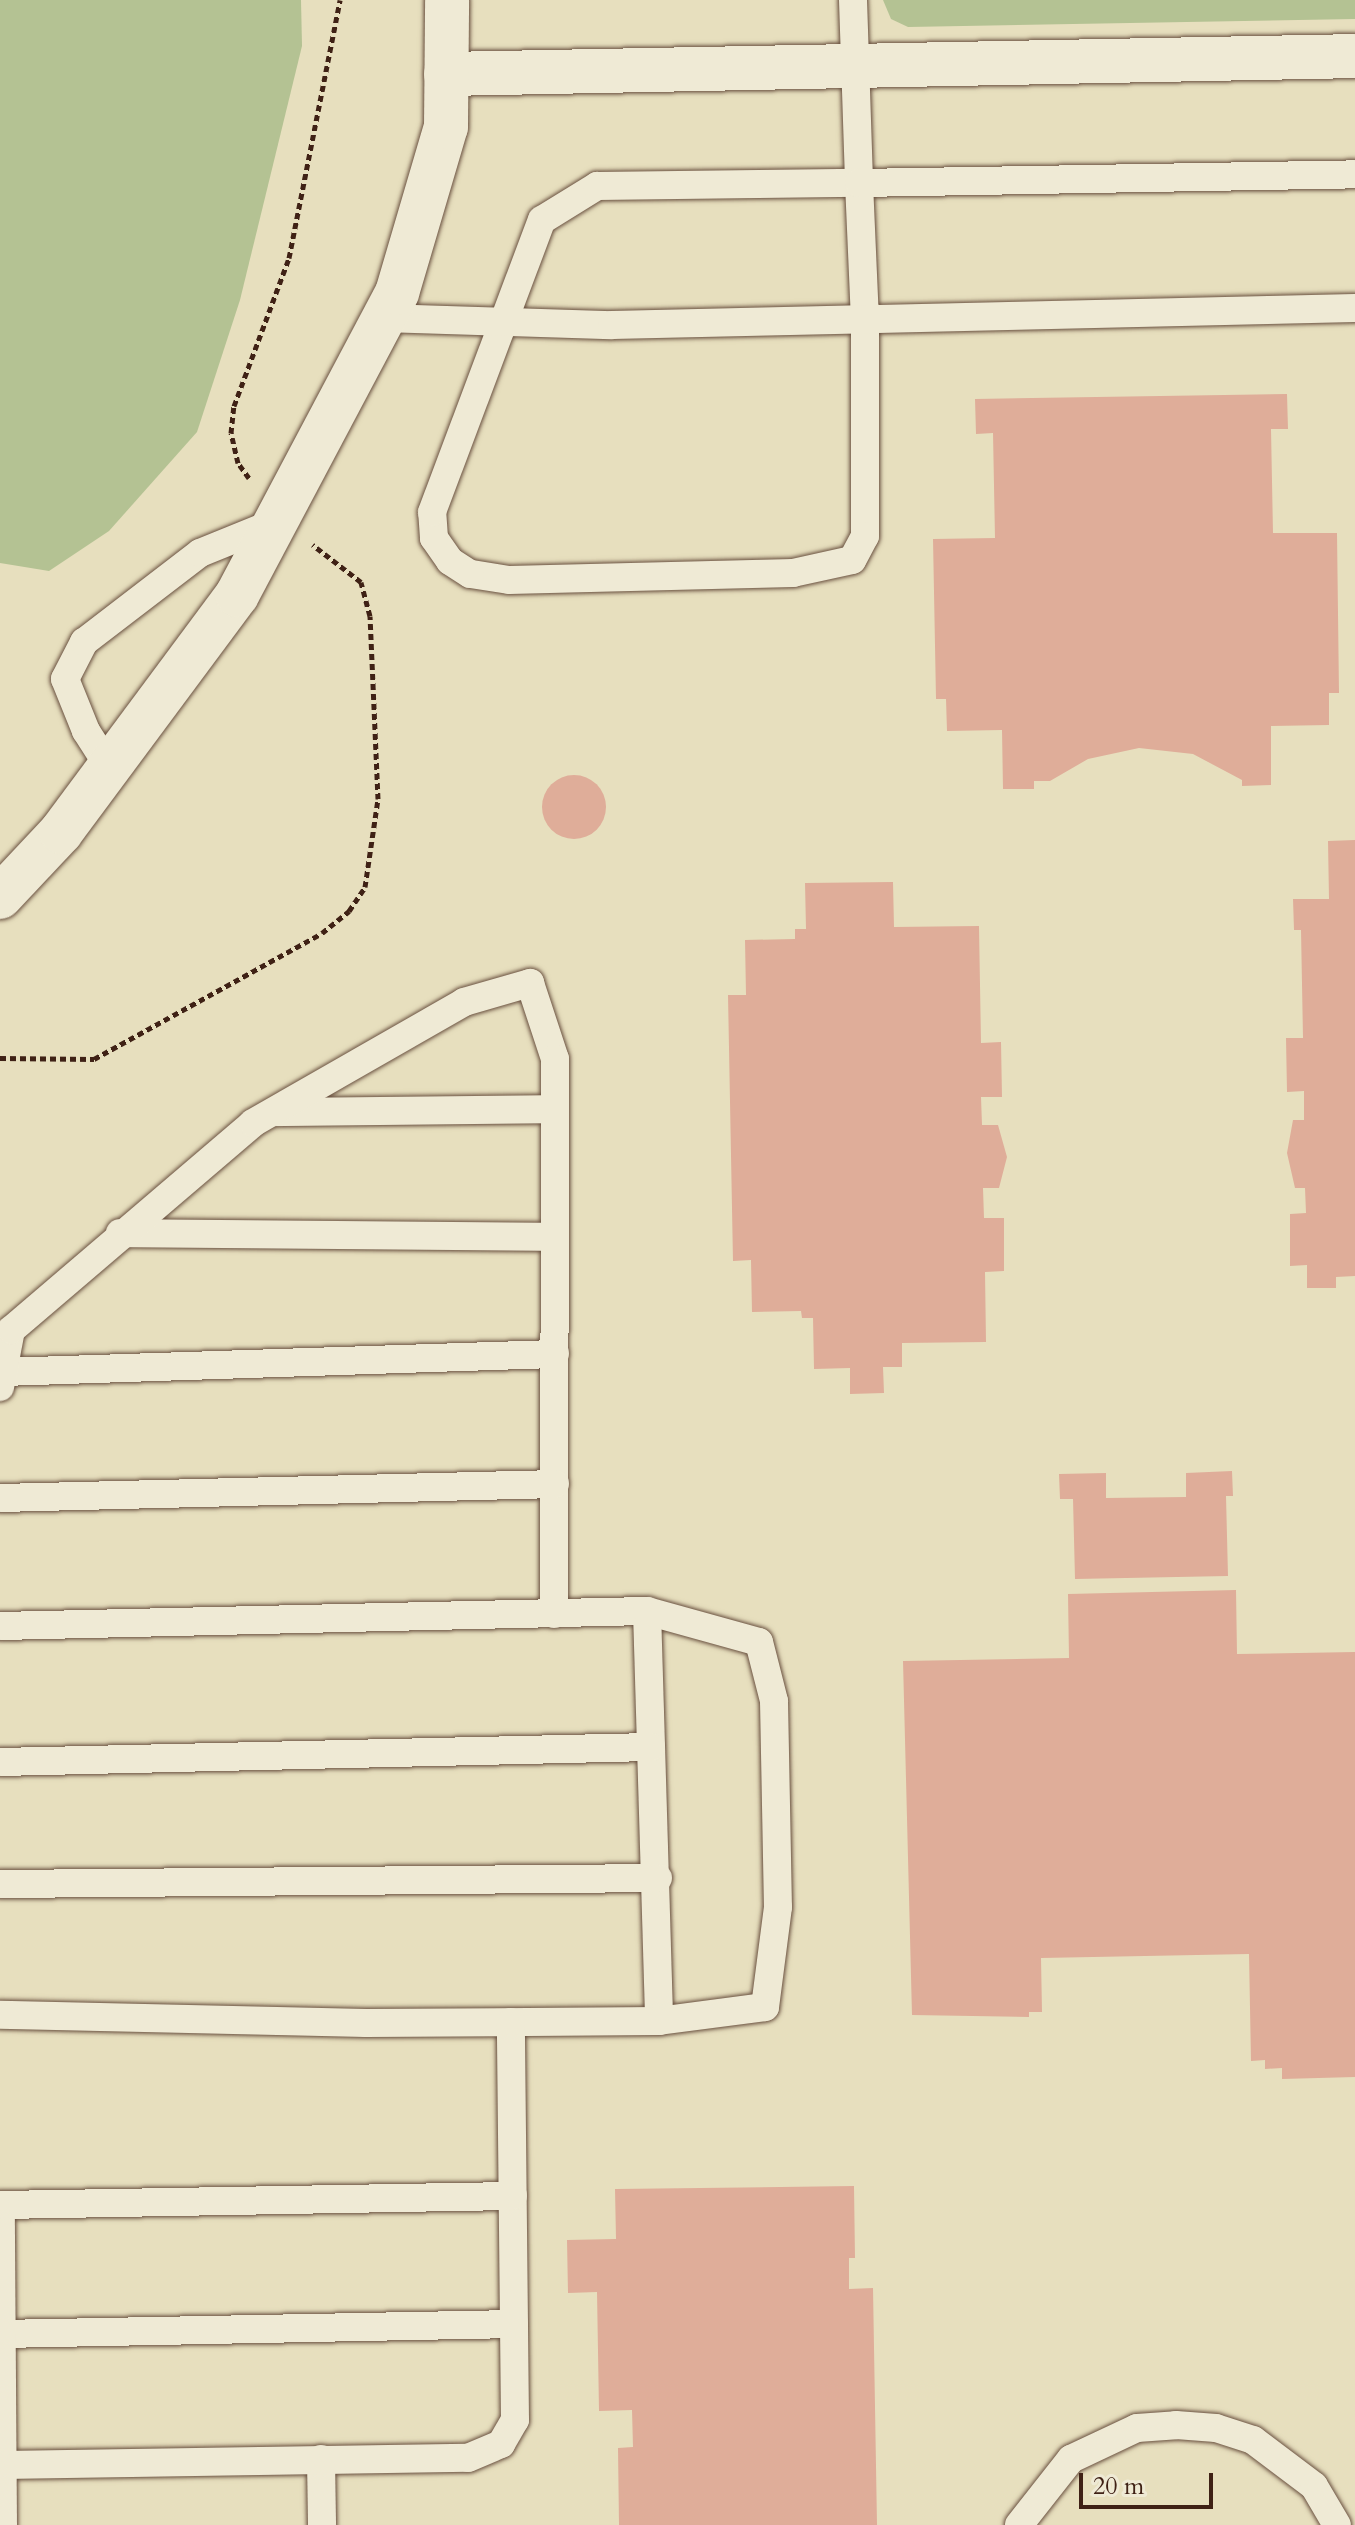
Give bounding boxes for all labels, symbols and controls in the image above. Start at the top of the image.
scale bar [1083,2457,1217,2507]
text: 20 m [1093,2470,1144,2503]

